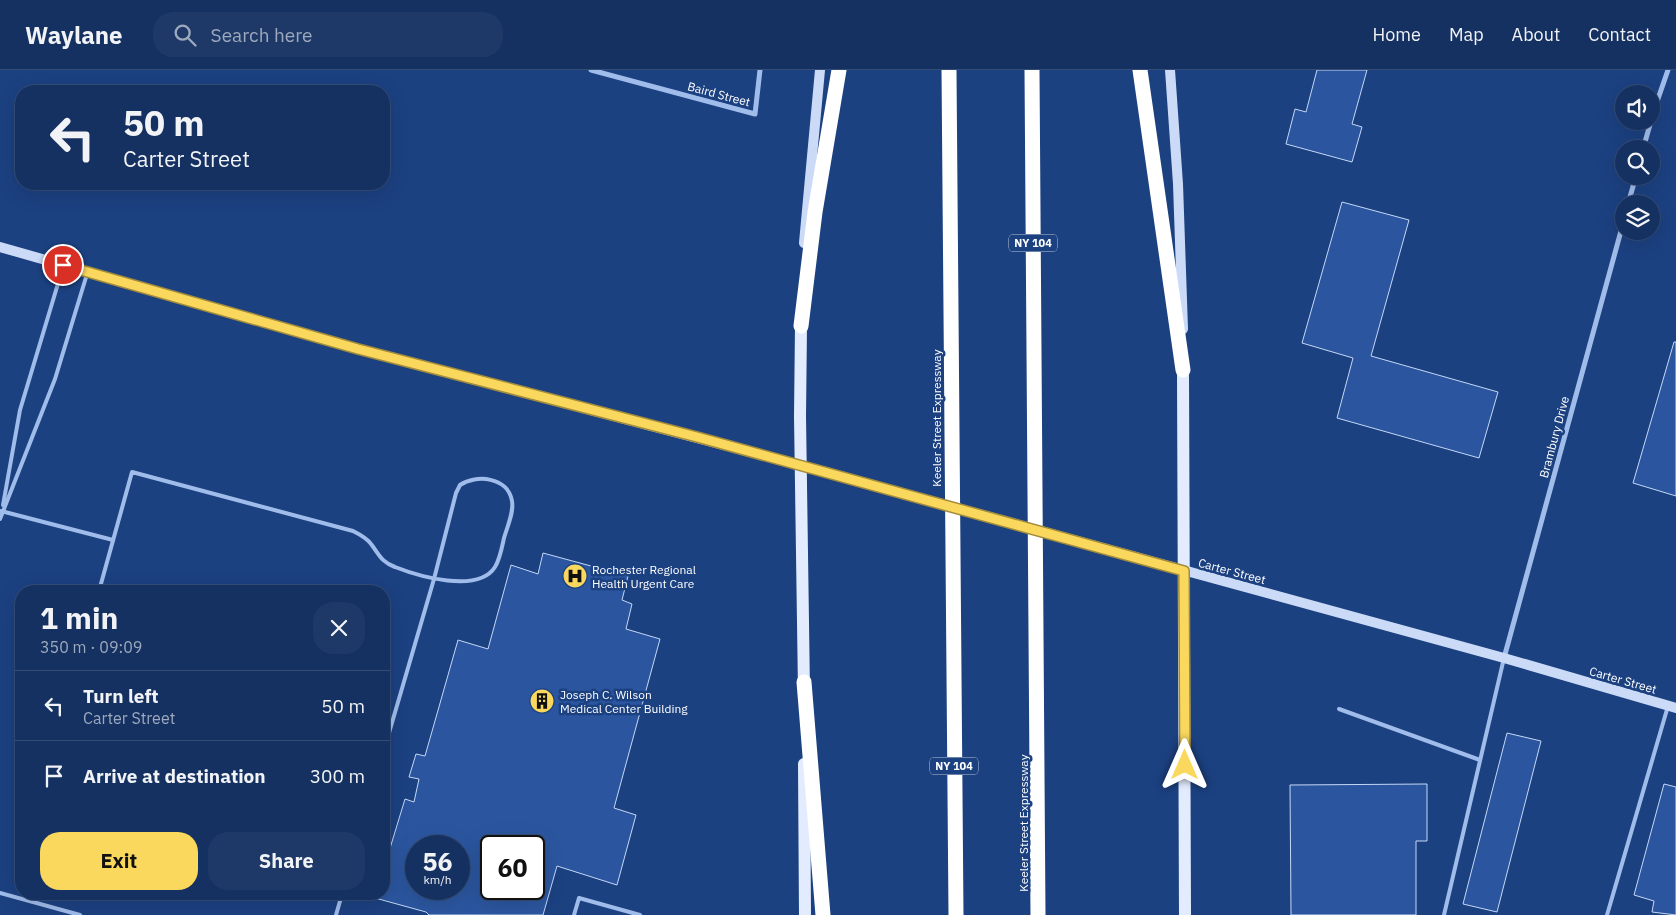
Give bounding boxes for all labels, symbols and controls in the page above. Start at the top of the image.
search box [153,12,503,57]
text: Waylane [25,19,123,51]
icon: search [171,21,199,49]
text: Search here [211,23,312,47]
text: Home [1373,23,1421,46]
text: Map [1449,23,1484,46]
text: About [1512,23,1560,46]
text: Contact [1588,23,1651,46]
street label: Baird Street [686,78,752,110]
map controls [1615,85,1660,240]
button: sound [1615,85,1660,130]
text: 50 m [123,100,205,146]
icon: left [40,105,105,170]
button: search [1615,140,1660,185]
text: Carter Street [123,144,250,173]
button: layers [1615,195,1660,240]
road number: NY 104 [1009,234,1057,252]
pin [42,244,84,286]
icon: arrive [49,251,77,279]
street label: Keeler Street Expressway [929,349,944,487]
street label: Brambury Drive [1536,394,1572,480]
street label: Carter Street [1197,555,1267,587]
place label: Rochester Regional Health Urgent Care [592,562,696,591]
hospital icon: Rochester Regional Health Urgent Care [562,563,588,589]
text: 1 min [40,598,118,637]
button: close [313,602,365,654]
text: 350 m · 09:09 [40,637,142,657]
street label: Carter Street [1588,663,1658,697]
text: Turn left [83,684,159,708]
place label: Joseph C. Wilson Medical Center Building [560,687,688,716]
building icon: Joseph C. Wilson Medical Center Building [529,688,555,714]
icon: left [40,692,68,720]
text: 50 m [321,694,365,718]
text: Carter Street [83,708,175,728]
position arrow [1158,738,1210,790]
street label: Keeler Street Expressway [1016,754,1031,892]
road number: NY 104 [930,758,978,774]
icon: arrive [40,762,68,790]
text: Arrive at destination [83,764,266,788]
text: 300 m [310,764,365,788]
button: Exit [40,832,198,890]
button: Share [208,832,365,890]
speed limit sign: 60 [480,835,545,900]
text: 56 [422,845,453,878]
text: km/h [423,872,452,887]

